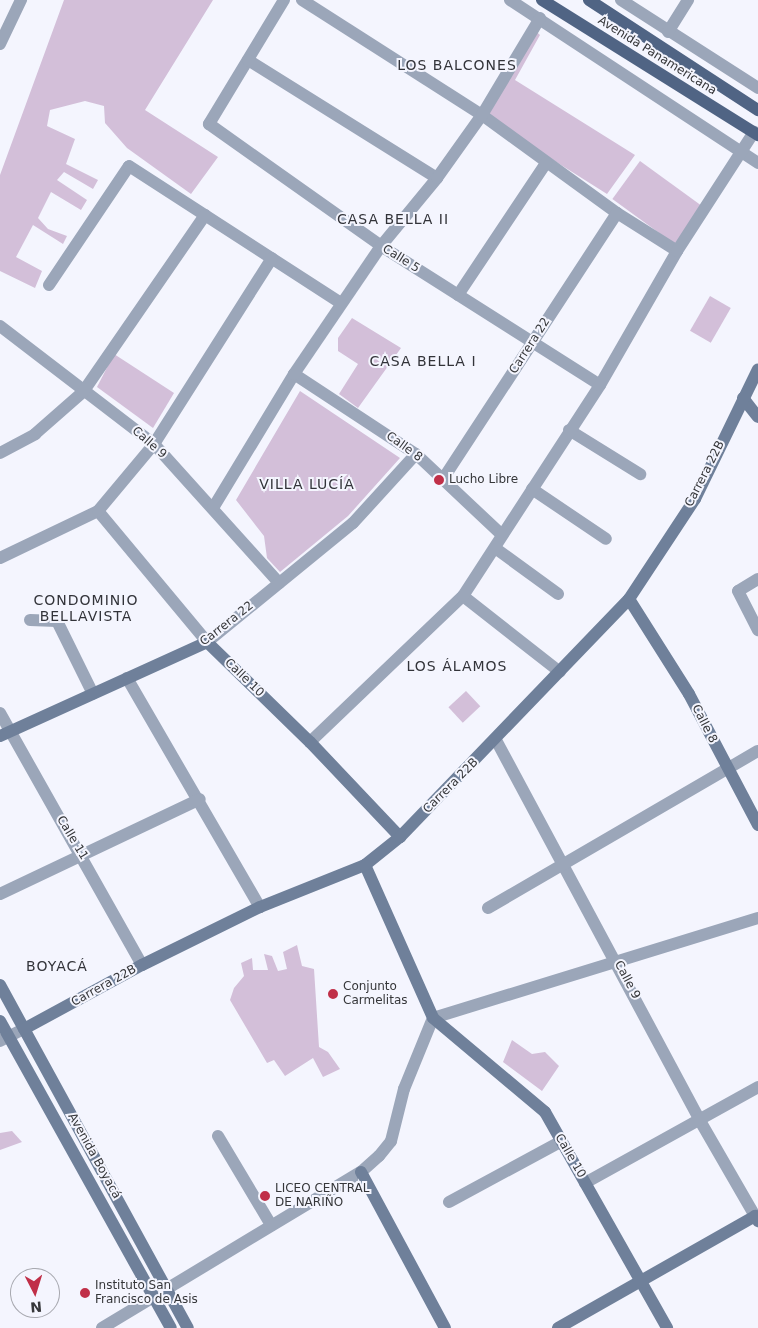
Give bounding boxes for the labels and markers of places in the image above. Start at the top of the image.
place label: Lucho Libre [449,473,518,487]
marker: Lucho Libre [433,474,445,486]
place label: Conjunto Carmelitas [343,980,408,1008]
marker: Conjunto Carmelitas [327,988,339,1000]
place label: LICEO CENTRAL DE NARIÑO [275,1182,369,1210]
marker: LICEO CENTRAL DE NARIÑO [259,1190,271,1202]
place label: Instituto San Francisco de Asis [95,1279,198,1307]
marker: Instituto San Francisco de Asis [79,1287,91,1299]

